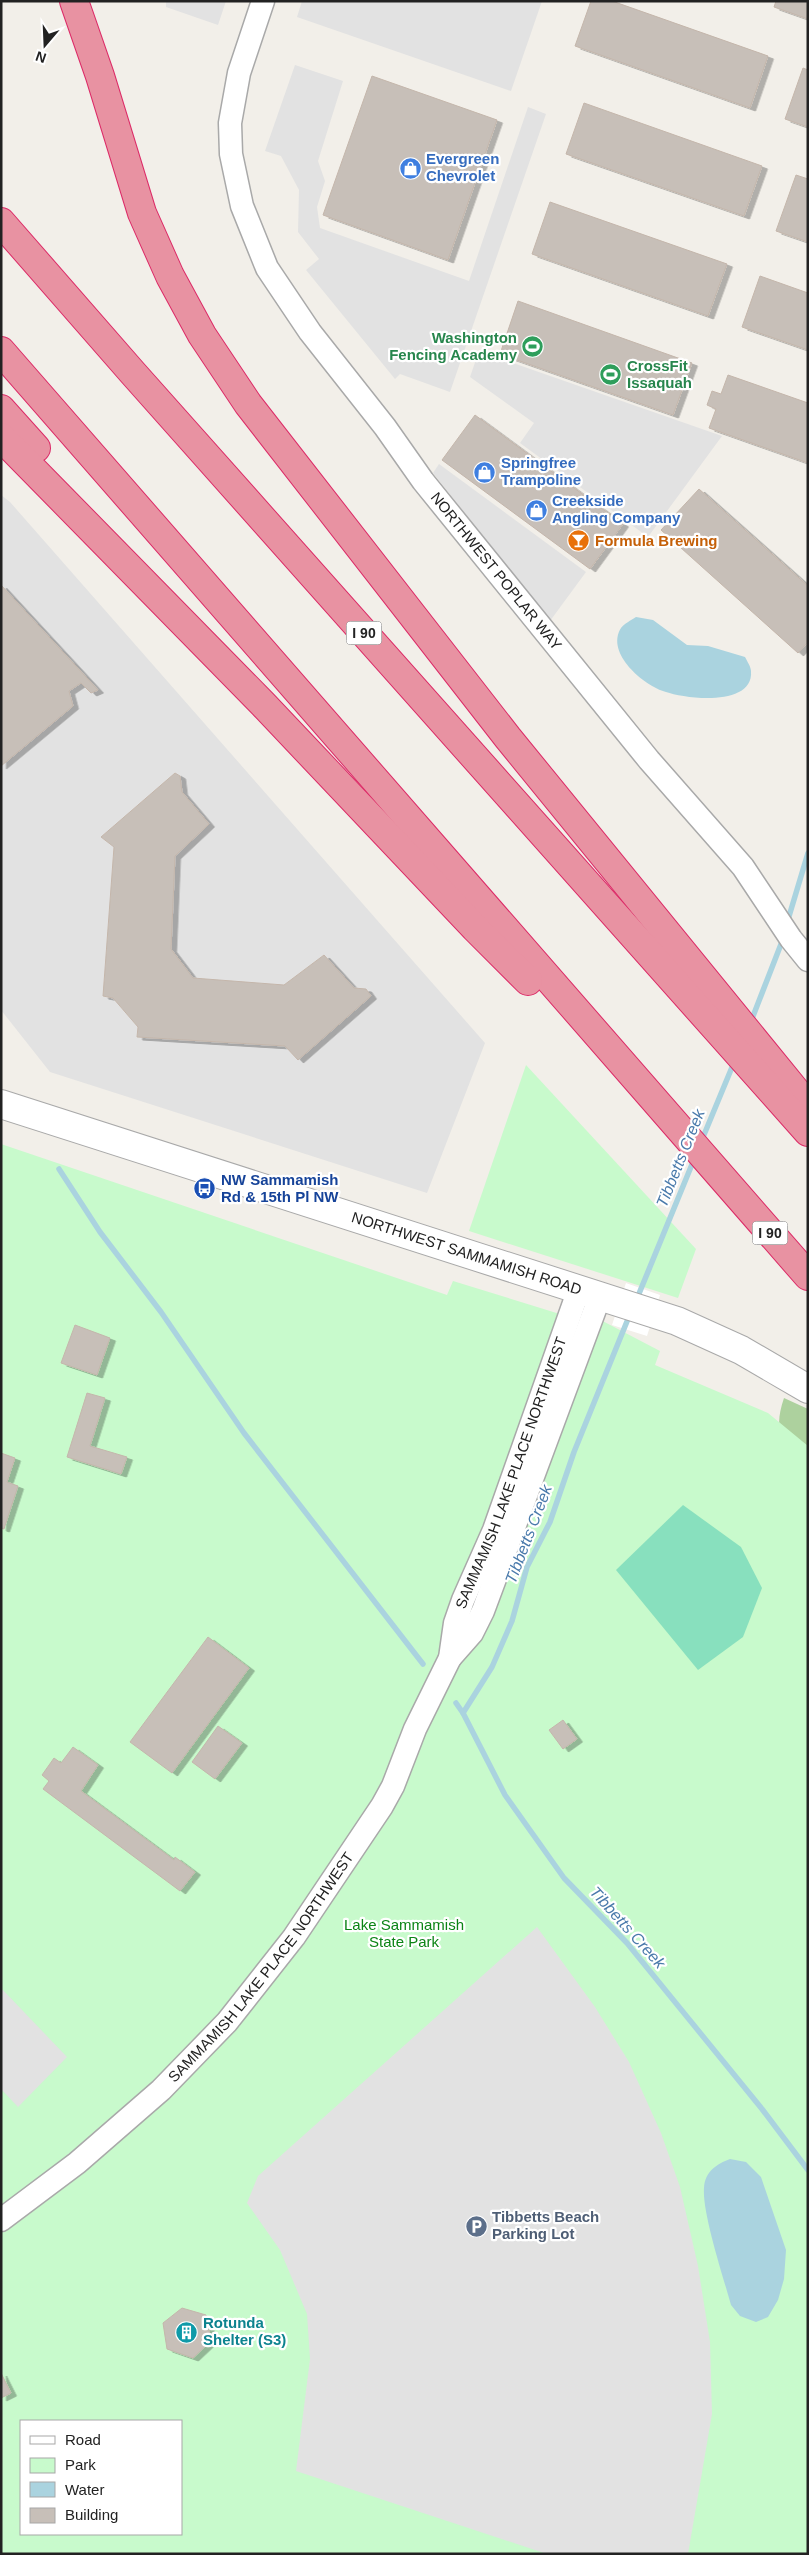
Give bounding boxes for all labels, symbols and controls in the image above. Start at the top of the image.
north arrow [20,20,70,70]
text: N [33,48,48,67]
place label: Evergreen Chevrolet [426,150,499,184]
shop icon: Evergreen Chevrolet [398,156,422,180]
place label: Washington Fencing Academy [389,329,518,363]
sports icon: Washington Fencing Academy [521,335,545,359]
place label: CrossFit Issaquah [627,357,692,391]
sports icon: CrossFit Issaquah [599,363,623,387]
place label: Springfree Trampoline [501,454,581,488]
shop icon: Springfree Trampoline [473,460,497,484]
street label: NORTHWEST POPLAR WAY [428,489,565,653]
place label: Creekside Angling Company [552,492,681,526]
shop icon: Creekside Angling Company [524,498,548,522]
bar icon: Formula Brewing [567,529,591,553]
place label: Formula Brewing [595,532,718,549]
road number: I 90 [346,622,382,644]
water label: Tibbetts Creek [653,1106,708,1210]
place label: NW Sammamish Rd & 15th Pl NW [221,1171,339,1205]
bus stop icon: NW Sammamish Rd & 15th Pl NW [193,1177,217,1201]
street label: NORTHWEST SAMMAMISH ROAD [350,1208,584,1298]
road number: I 90 [752,1222,788,1244]
street label: SAMMAMISH LAKE PLACE NORTHWEST [452,1334,569,1611]
water label: Tibbetts Creek [502,1482,555,1586]
street label: SAMMAMISH LAKE PLACE NORTHWEST [164,1849,357,2085]
water label: Tibbetts Creek [587,1883,669,1972]
park label: Lake Sammamish State Park [344,1916,464,1950]
place label: Tibbetts Beach Parking Lot [492,2208,599,2242]
parking icon: Tibbetts Beach Parking Lot [464,2214,488,2238]
place label: Rotunda Shelter (S3) [203,2314,286,2348]
building icon: Rotunda Shelter (S3) [175,2320,199,2344]
legend [20,2420,182,2535]
text: Road [65,2431,101,2448]
text: Park [65,2456,96,2473]
text: Water [65,2481,104,2498]
text: Building [65,2506,118,2523]

